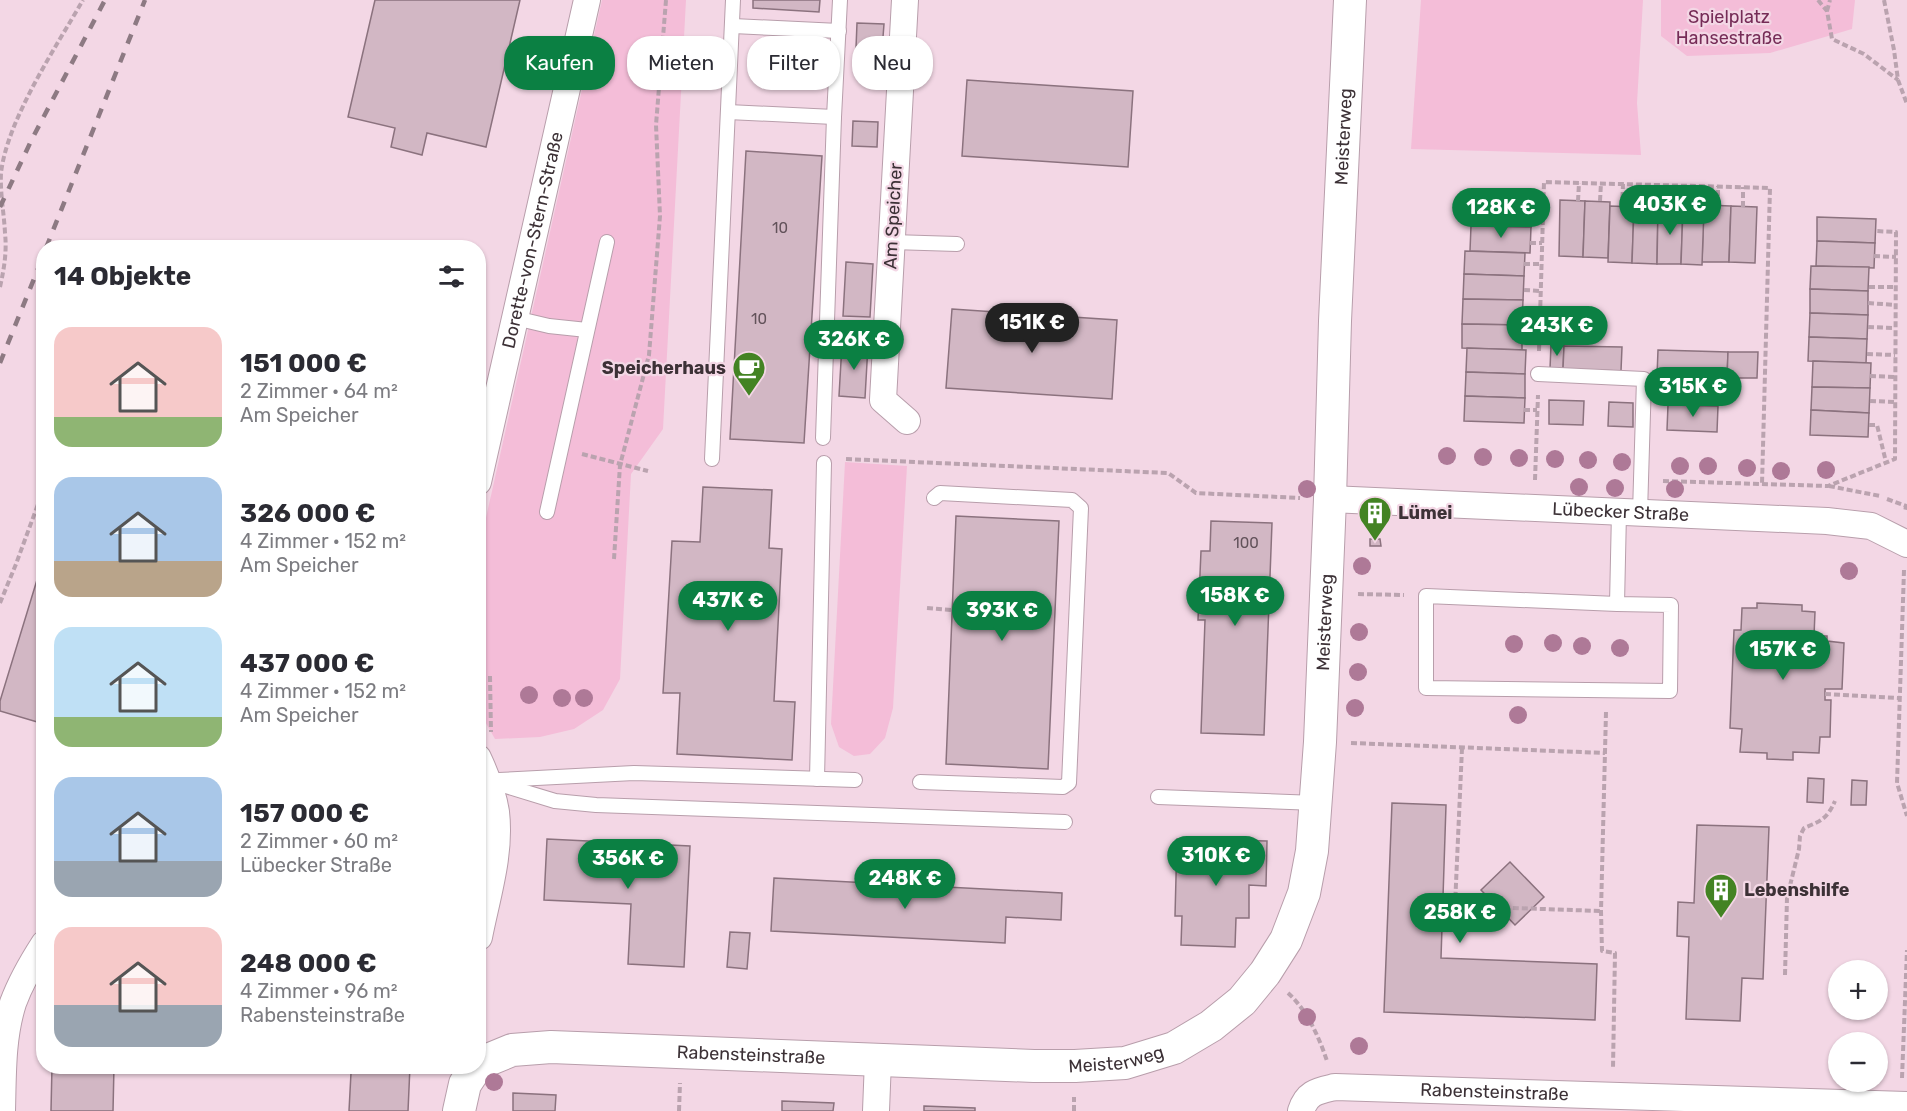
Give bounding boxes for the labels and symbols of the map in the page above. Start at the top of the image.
park label: Spielplatz Hansestraße [1676,6,1782,49]
street label: Meisterweg [1330,88,1357,186]
street label: Dorette-von-Stern-Straße [498,130,568,351]
street label: Am Speicher [879,162,907,270]
pin: 403K € [1621,185,1719,236]
pin: 128K € [1452,188,1550,239]
house number: 10 [772,219,788,237]
pin: 151K € [983,303,1081,354]
pin: 243K € [1508,306,1606,357]
house number: 10 [751,310,767,328]
pin: 326K € [805,320,903,371]
cafe icon: Speicherhaus [731,350,767,397]
place label: Speicherhaus [602,357,726,379]
pin: 315K € [1644,367,1742,418]
building icon: Lümei [1357,495,1393,542]
street label: Lübecker Straße [1552,498,1690,526]
place label: Lümei [1398,502,1452,524]
house number: 100 [1233,534,1259,552]
street label: Meisterweg [1312,573,1338,671]
pin: 158K € [1186,576,1284,627]
pin: 437K € [679,581,777,632]
pin: 393K € [953,591,1051,642]
pin: 157K € [1734,630,1832,681]
pin: 310K € [1167,836,1265,887]
pin: 356K € [579,839,677,890]
pin: 248K € [856,859,954,910]
building icon: Lebenshilfe [1703,872,1739,919]
place label: Lebenshilfe [1744,879,1850,901]
pin: 258K € [1411,893,1509,944]
street label: Rabensteinstraße [676,1041,826,1069]
street label: Meisterweg [1068,1041,1167,1077]
street label: Rabensteinstraße [1420,1079,1569,1105]

